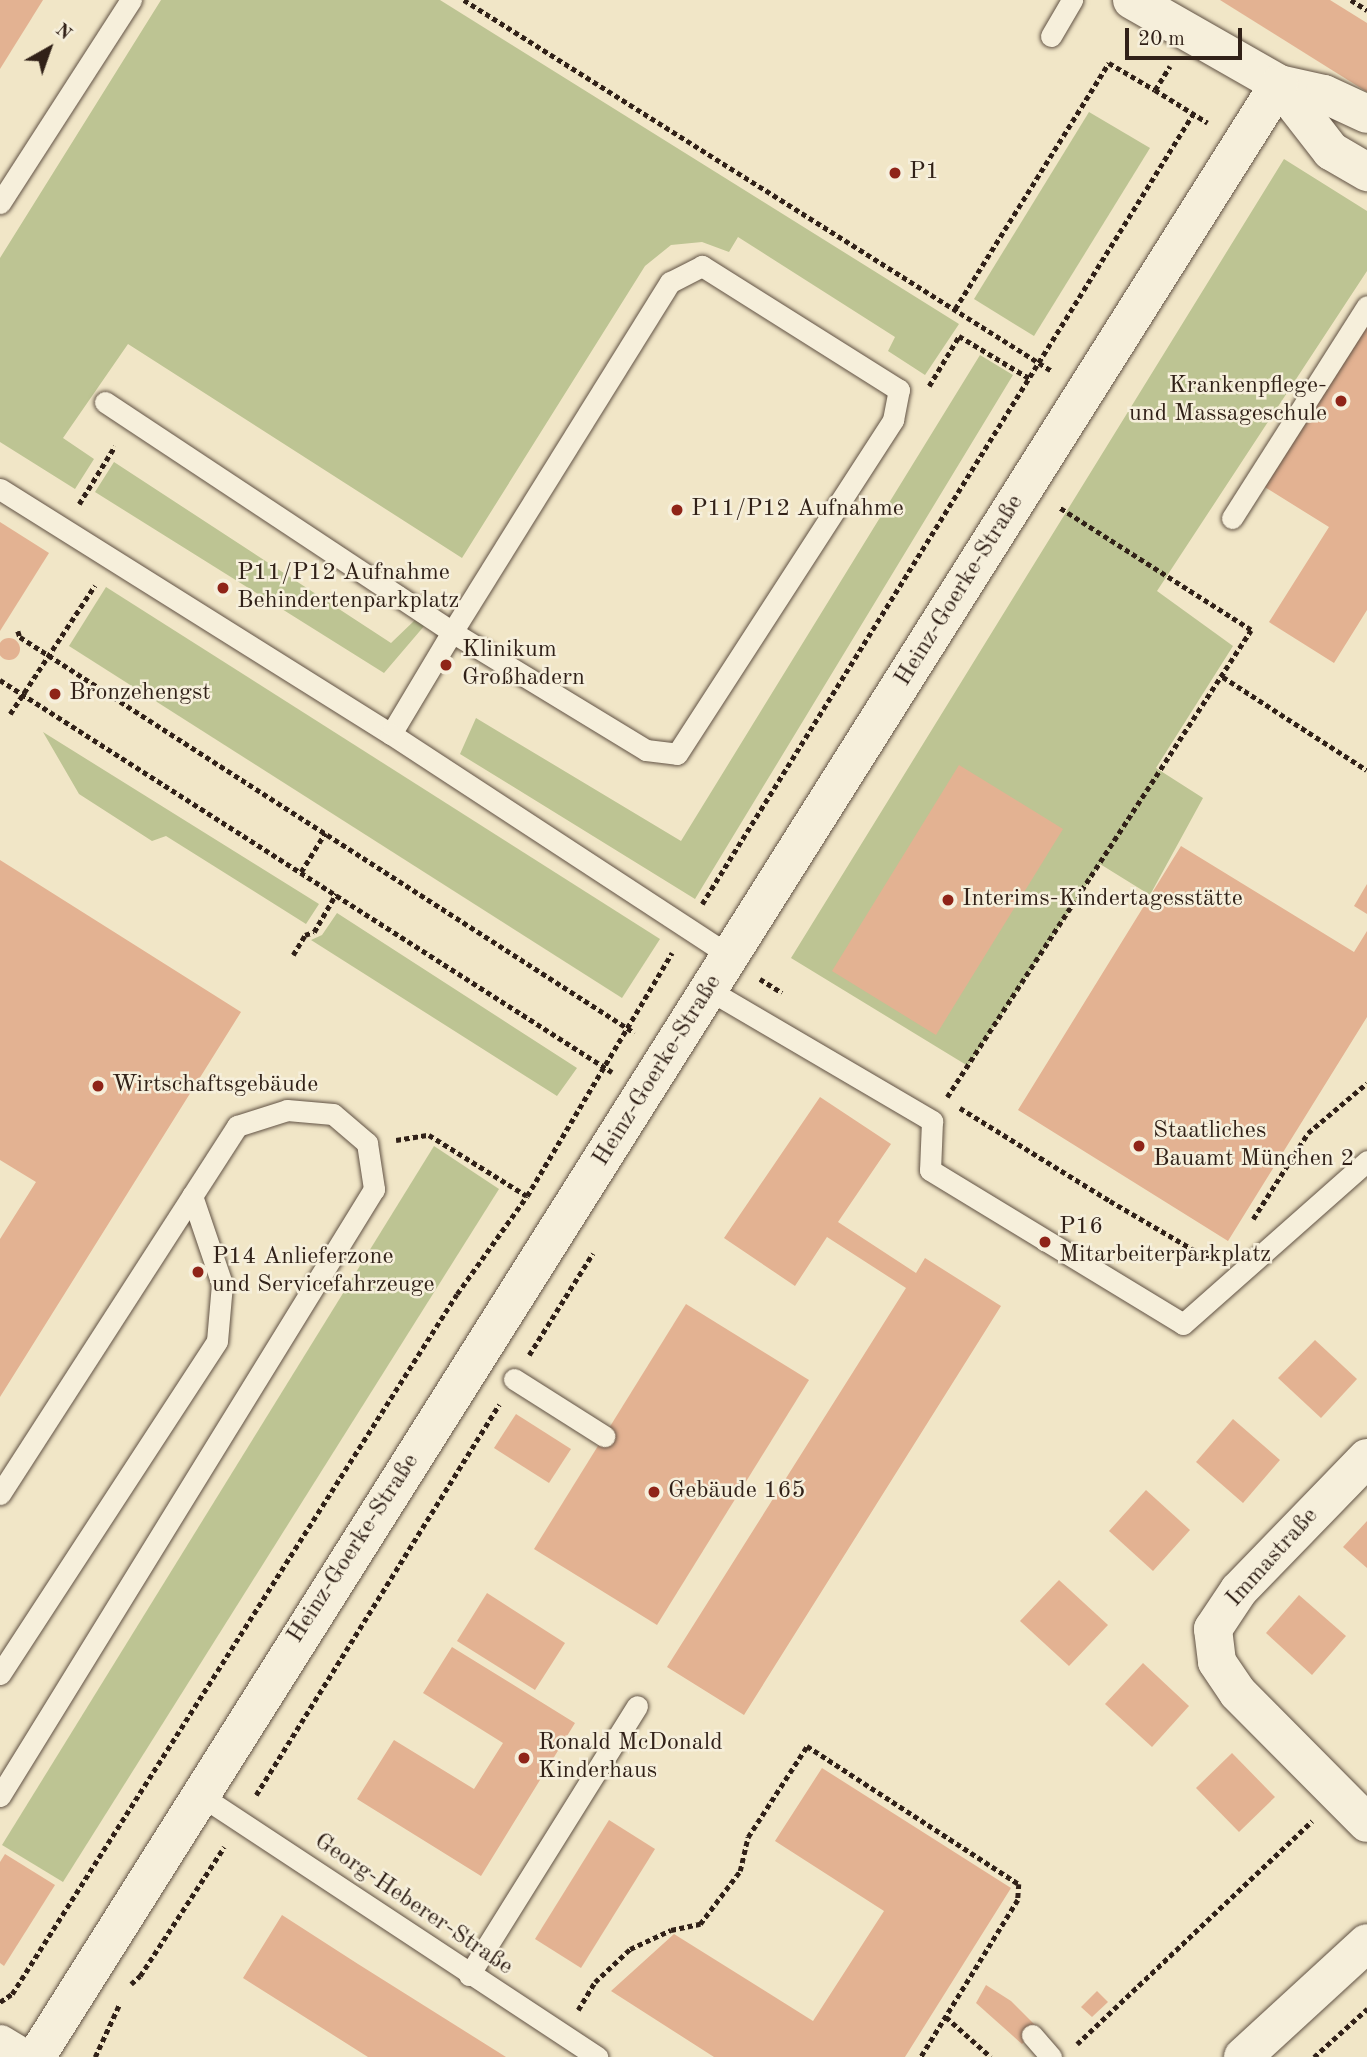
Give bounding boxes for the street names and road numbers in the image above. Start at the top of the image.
street label: Heinz-Goerke-Straße [890,490,1030,692]
street label: Heinz-Goerke-Straße [588,970,728,1172]
street label: Heinz-Goerke-Straße [282,1449,426,1649]
street label: Immastraße [1221,1502,1325,1614]
street label: Georg-Heberer-Straße [308,1828,518,1982]

